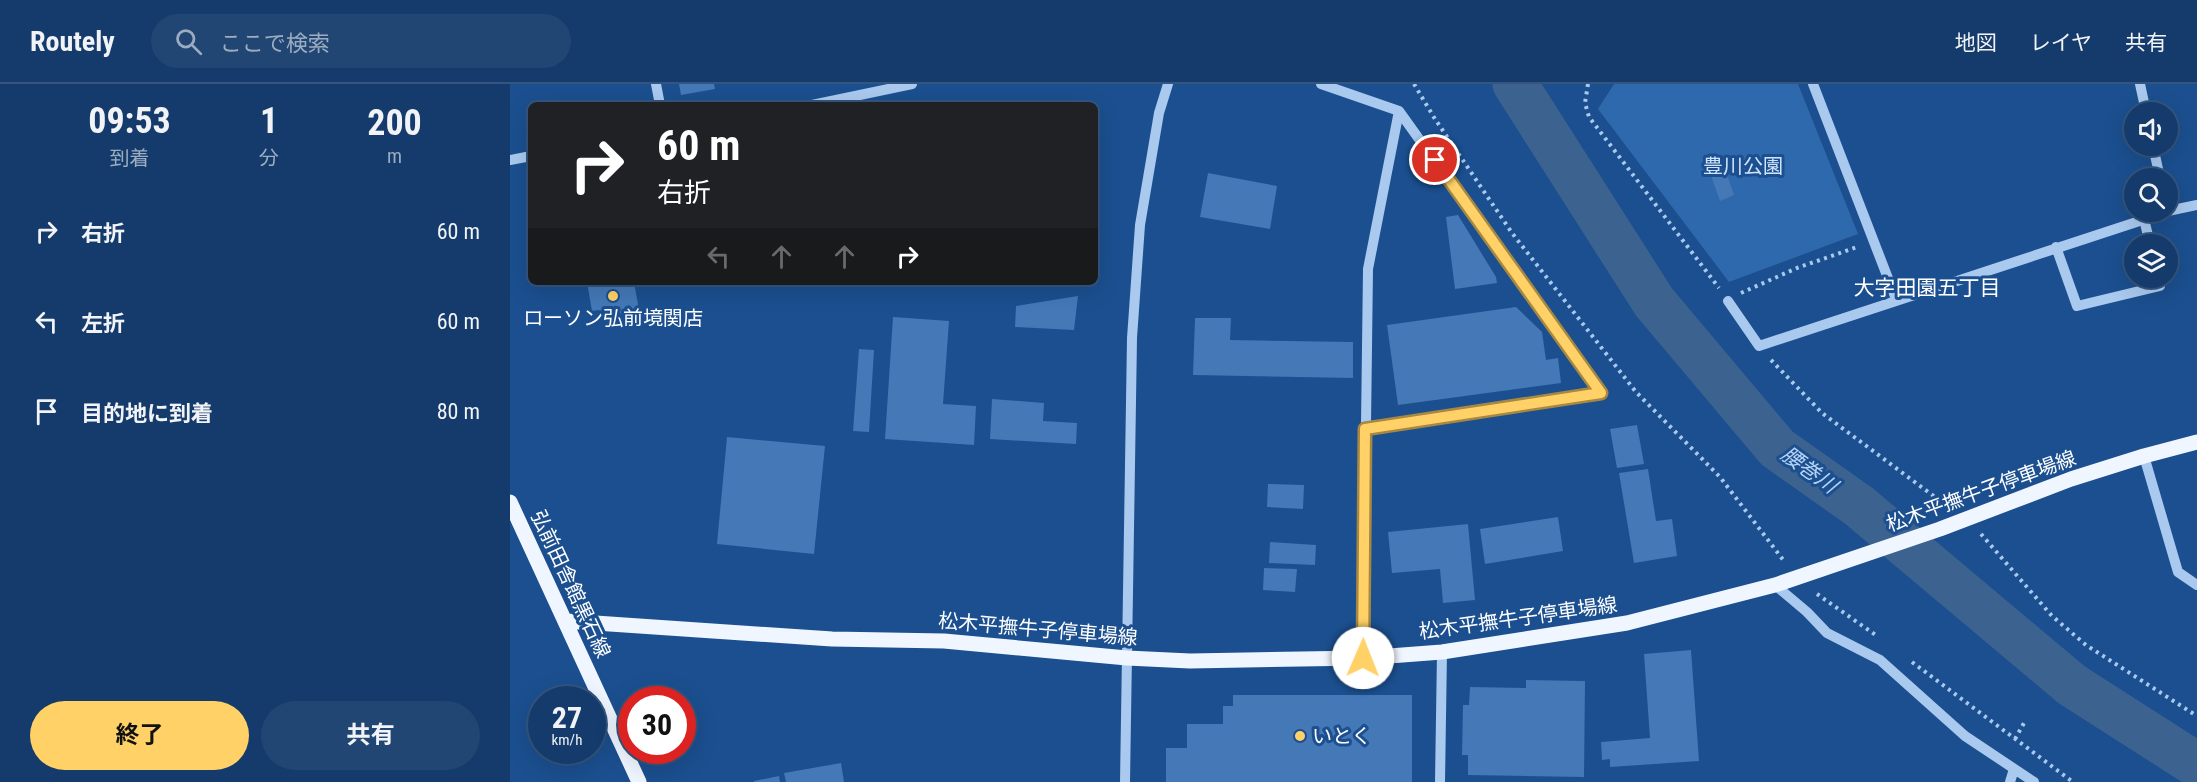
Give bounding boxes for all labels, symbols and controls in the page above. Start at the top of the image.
search box [151,14,571,68]
text: Routely [30,25,115,58]
icon: search [172,25,205,58]
text: ここで検索 [220,31,330,56]
text: 地図 [1955,31,1997,55]
text: レイヤ [2030,31,2092,55]
text: 共有 [2125,31,2167,55]
text: 09:53 [88,100,171,142]
text: 1 [260,100,278,142]
text: 200 [367,102,422,144]
map controls [2124,102,2178,288]
button: sound [2124,102,2178,156]
text: 60 m [657,121,740,170]
icon: right [558,126,636,204]
pin [1409,134,1460,185]
icon: arrive [1418,143,1451,176]
text: m [387,144,402,168]
text: 到着 [110,146,150,170]
text: 分 [259,146,279,170]
park label: 豊川公園 [1703,154,1783,178]
button: search [2124,168,2178,222]
text: 右折 [657,177,711,209]
icon: right [30,215,63,248]
text: 60 m [437,219,480,244]
text: 右折 [81,221,125,246]
button: layers [2124,234,2178,288]
icon: left [702,240,735,273]
icon: ahead [765,240,798,273]
icon: ahead [828,240,861,273]
icon: right [891,240,924,273]
district label: 大字田園五丁目 [1854,276,2001,300]
marker: ローソン弘前境関店 [606,289,620,303]
icon: left [30,305,63,338]
place label: ローソン弘前境関店 [523,306,703,330]
text: 60 m [437,309,480,334]
text: 左折 [81,311,125,336]
icon: arrive [30,395,63,428]
text: 80 m [437,399,480,424]
text: 目的地に到着 [81,401,213,426]
water label: 腰巻川 [1776,442,1843,499]
street label: 松木平撫牛子停車場線 [1883,446,2079,536]
street label: 弘前田舎館黒石線 [526,506,616,662]
street label: 松木平撫牛子停車場線 [1417,592,1619,644]
street label: 松木平撫牛子停車場線 [937,608,1139,650]
position arrow [1331,626,1395,690]
speed limit sign: 30 [618,686,696,764]
text: 27 [552,700,582,735]
button: 終了 [30,701,249,770]
button: 共有 [261,701,480,770]
place label: いとく [1312,724,1371,748]
marker: いとく [1293,729,1307,743]
text: km/h [552,731,582,749]

